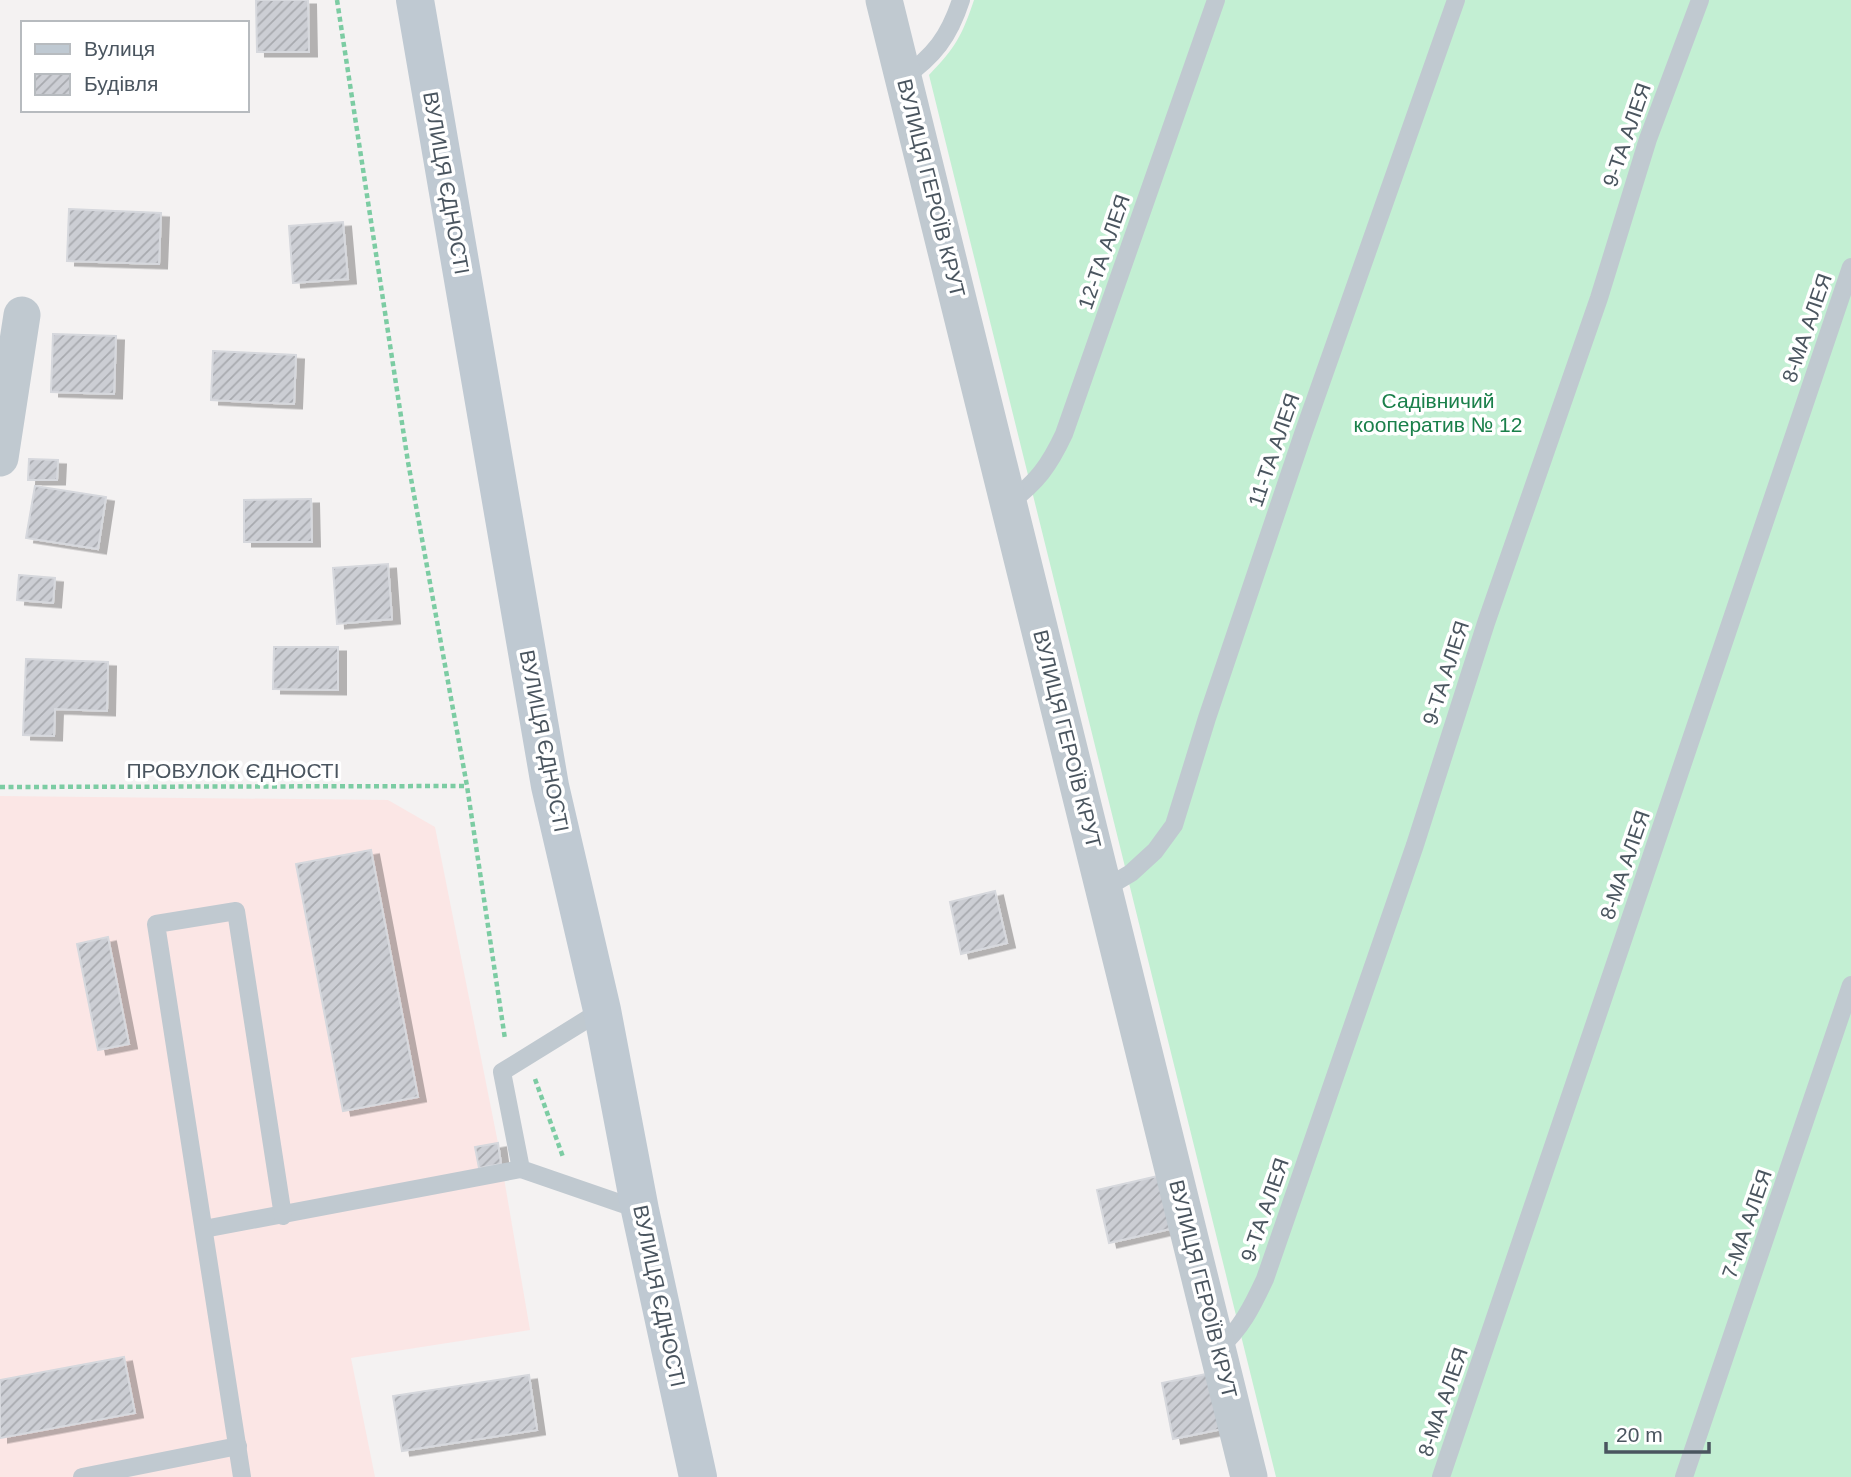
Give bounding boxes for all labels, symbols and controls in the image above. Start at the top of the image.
legend [21,21,248,112]
text: Вулиця [84,37,155,60]
text: Будівля [84,72,158,95]
street label: ВУЛИЦЯ ГЕРОЇВ КРУТ [893,76,970,300]
street label: 9-ТА АЛЕЯ [1598,80,1655,190]
street label: ВУЛИЦЯ ЄДНОСТІ [419,90,474,276]
street label: 12-ТА АЛЕЯ [1073,191,1134,312]
street label: 8-МА АЛЕЯ [1777,270,1836,385]
park label: Садівничий кооператив № 12 [1354,389,1522,436]
street label: 11-ТА АЛЕЯ [1243,390,1304,509]
street label: 9-ТА АЛЕЯ [1418,618,1473,728]
street label: ВУЛИЦЯ ГЕРОЇВ КРУТ [1029,627,1106,851]
street label: ВУЛИЦЯ ЄДНОСТІ [516,648,573,834]
street label: ПРОВУЛОК ЄДНОСТІ [126,759,340,782]
street label: 8-МА АЛЕЯ [1595,807,1654,922]
street label: 9-ТА АЛЕЯ [1236,1155,1293,1265]
street label: 7-МА АЛЕЯ [1717,1166,1776,1281]
street label: ВУЛИЦЯ ГЕРОЇВ КРУТ [1165,1177,1242,1401]
street label: ВУЛИЦЯ ЄДНОСТІ [629,1203,690,1389]
street label: 8-МА АЛЕЯ [1413,1344,1472,1459]
scale bar [1606,1410,1709,1454]
text: 20 m [1616,1423,1663,1446]

